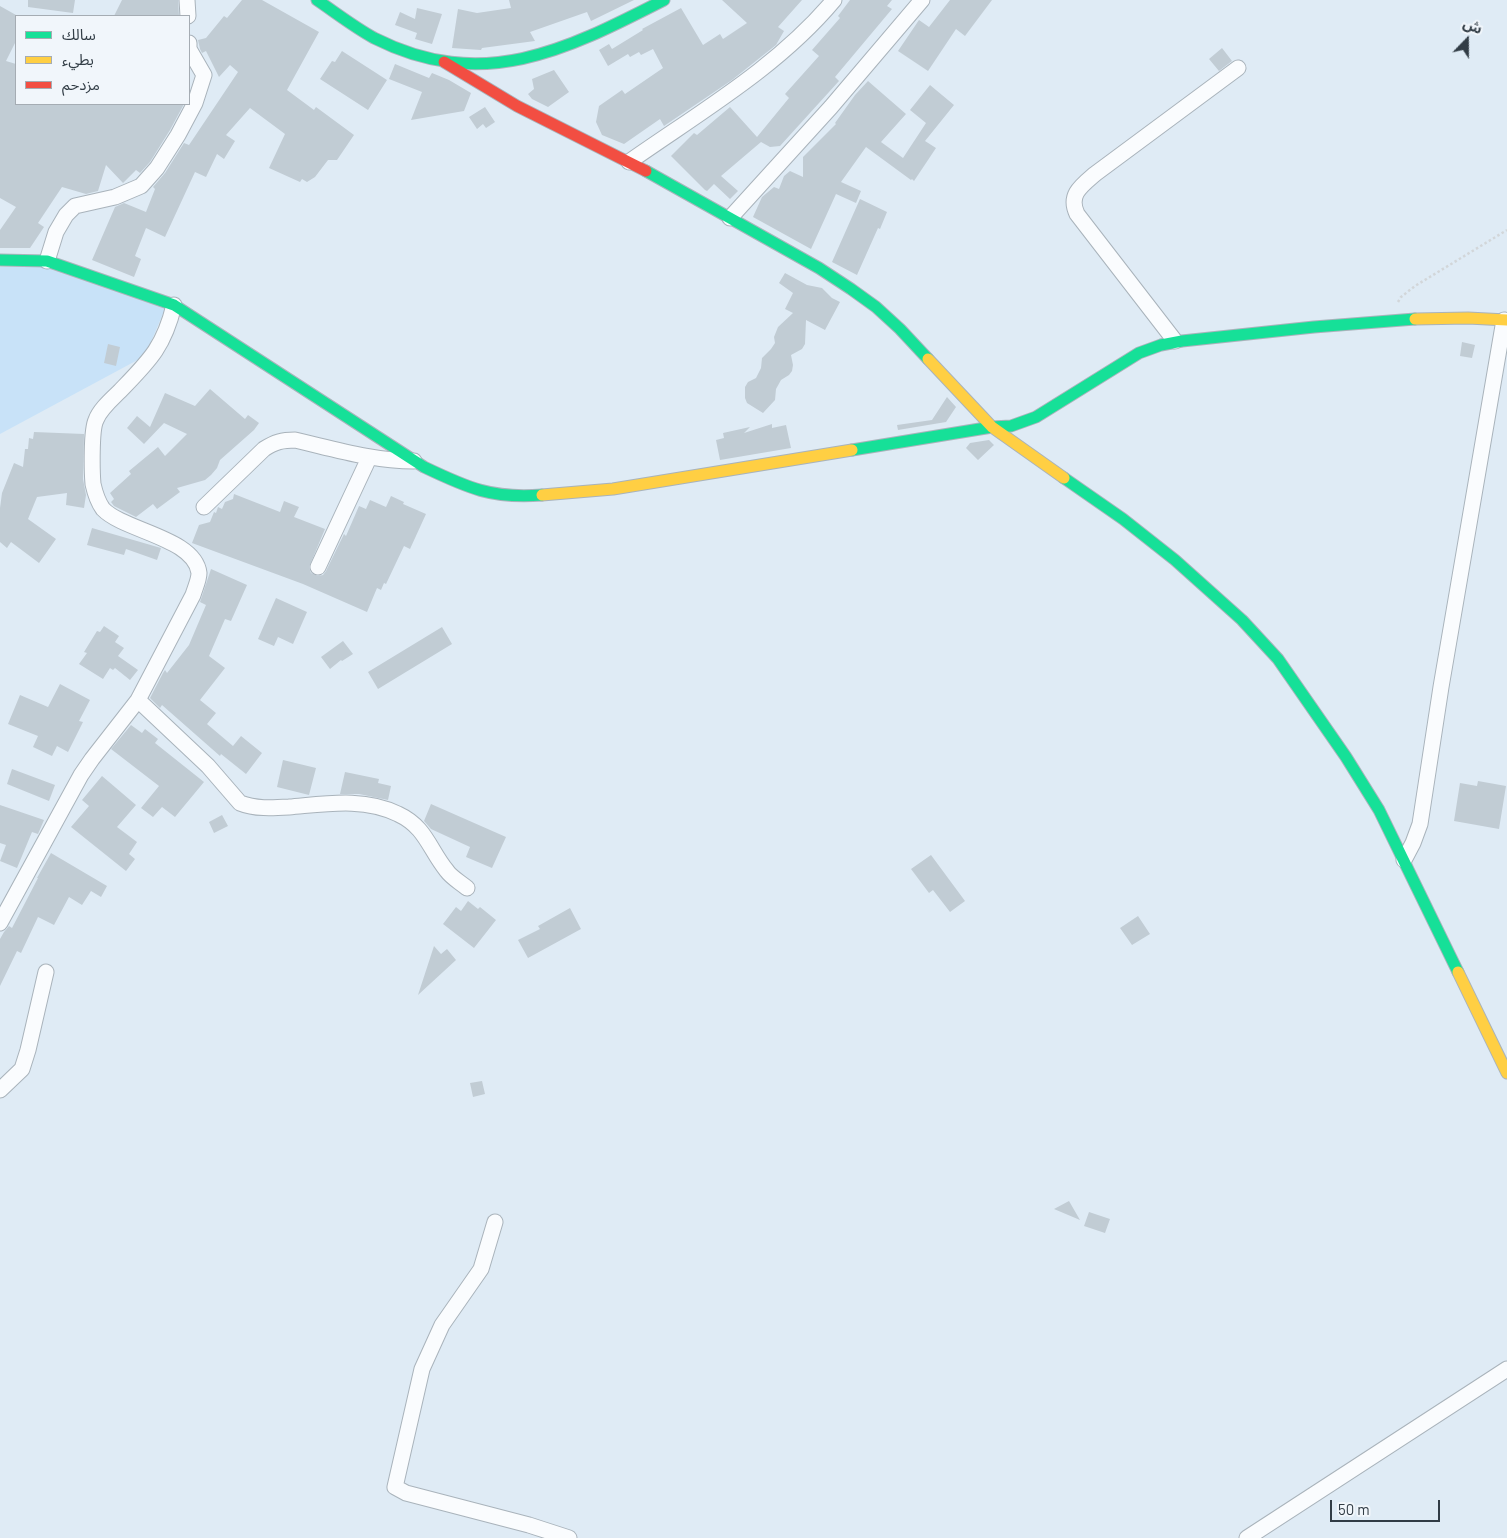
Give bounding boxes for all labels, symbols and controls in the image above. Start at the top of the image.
text: ش [1461,14,1485,37]
legend [15,15,190,105]
north arrow [1442,15,1492,65]
text: سالك [62,25,96,43]
text: بطيء [62,50,94,68]
text: مزدحم [62,75,100,93]
scale bar [1332,1490,1442,1522]
text: 50 m [1338,1500,1370,1518]

